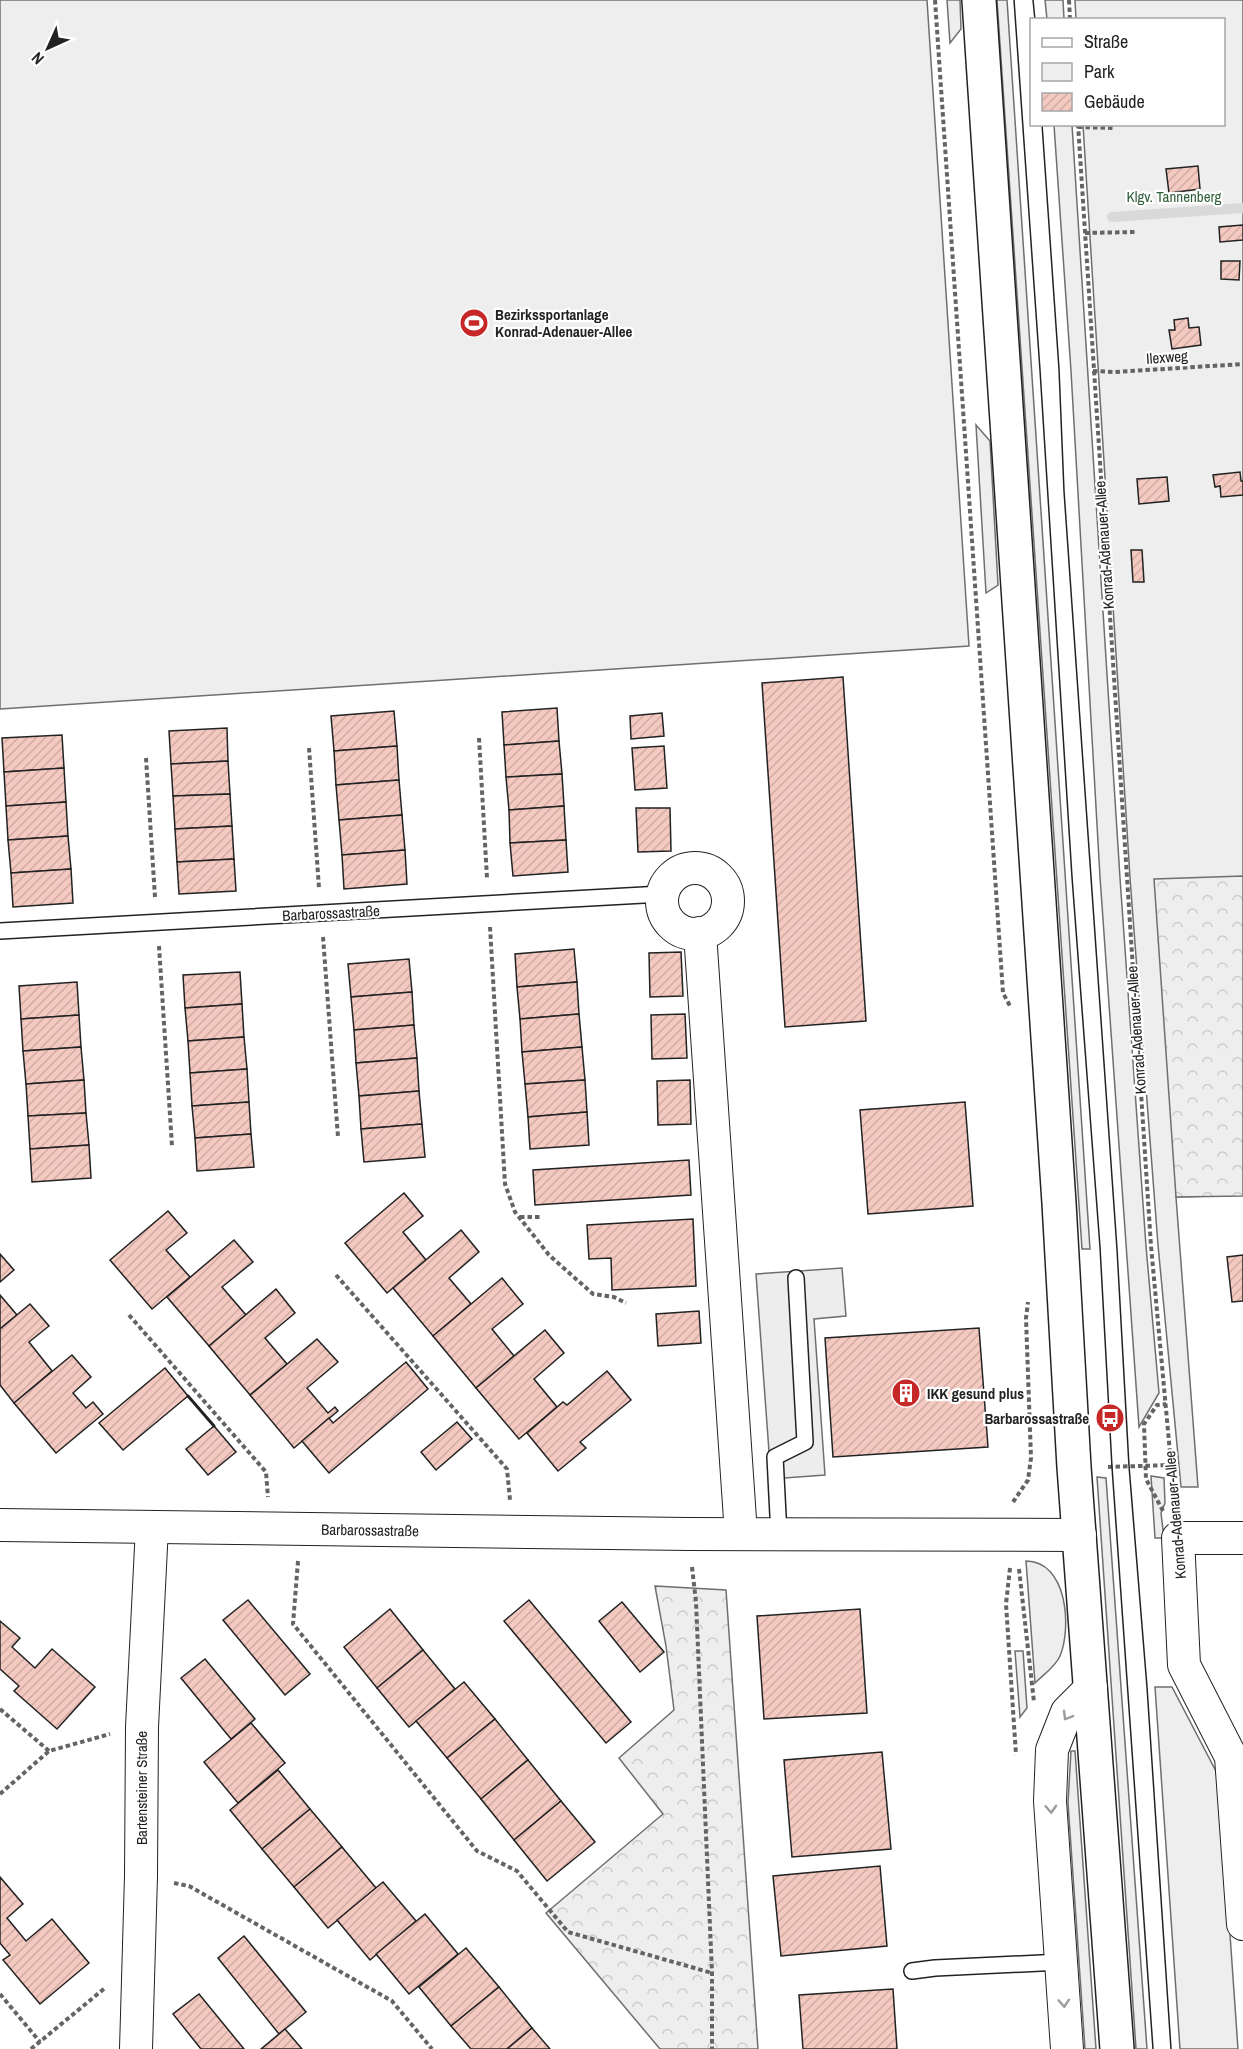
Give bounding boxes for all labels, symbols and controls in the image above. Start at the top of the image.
north arrow [18,18,78,78]
legend [1030,18,1225,126]
text: Straße [1084,29,1128,54]
text: N [26,47,49,70]
text: Park [1084,59,1115,84]
text: Gebäude [1084,89,1145,114]
park label: Klgv. Tannenberg [1127,186,1222,207]
place label: Bezirkssportanlage Konrad-Adenauer-Allee [495,304,633,342]
sports icon: Bezirkssportanlage Konrad-Adenauer-Allee [458,307,490,339]
street label: Ilexweg [1145,345,1189,369]
street label: Konrad-Adenauer-Allee [1089,480,1119,610]
street label: Barbarossastraße [282,900,381,926]
street label: Konrad-Adenauer-Allee [1121,965,1151,1095]
building icon: IKK gesund plus [890,1377,922,1409]
place label: IKK gesund plus [927,1383,1024,1404]
bus stop icon: Barbarossastraße [1094,1402,1126,1434]
place label: Barbarossastraße [984,1408,1089,1429]
street label: Konrad-Adenauer-Allee [1159,1450,1191,1580]
street label: Barbarossastraße [321,1519,419,1541]
one-way arrow [1063,1710,1074,1720]
street label: Bartensteiner Straße [131,1731,152,1845]
one-way arrow [1044,1804,1057,1813]
one-way arrow [1057,1999,1070,2008]

